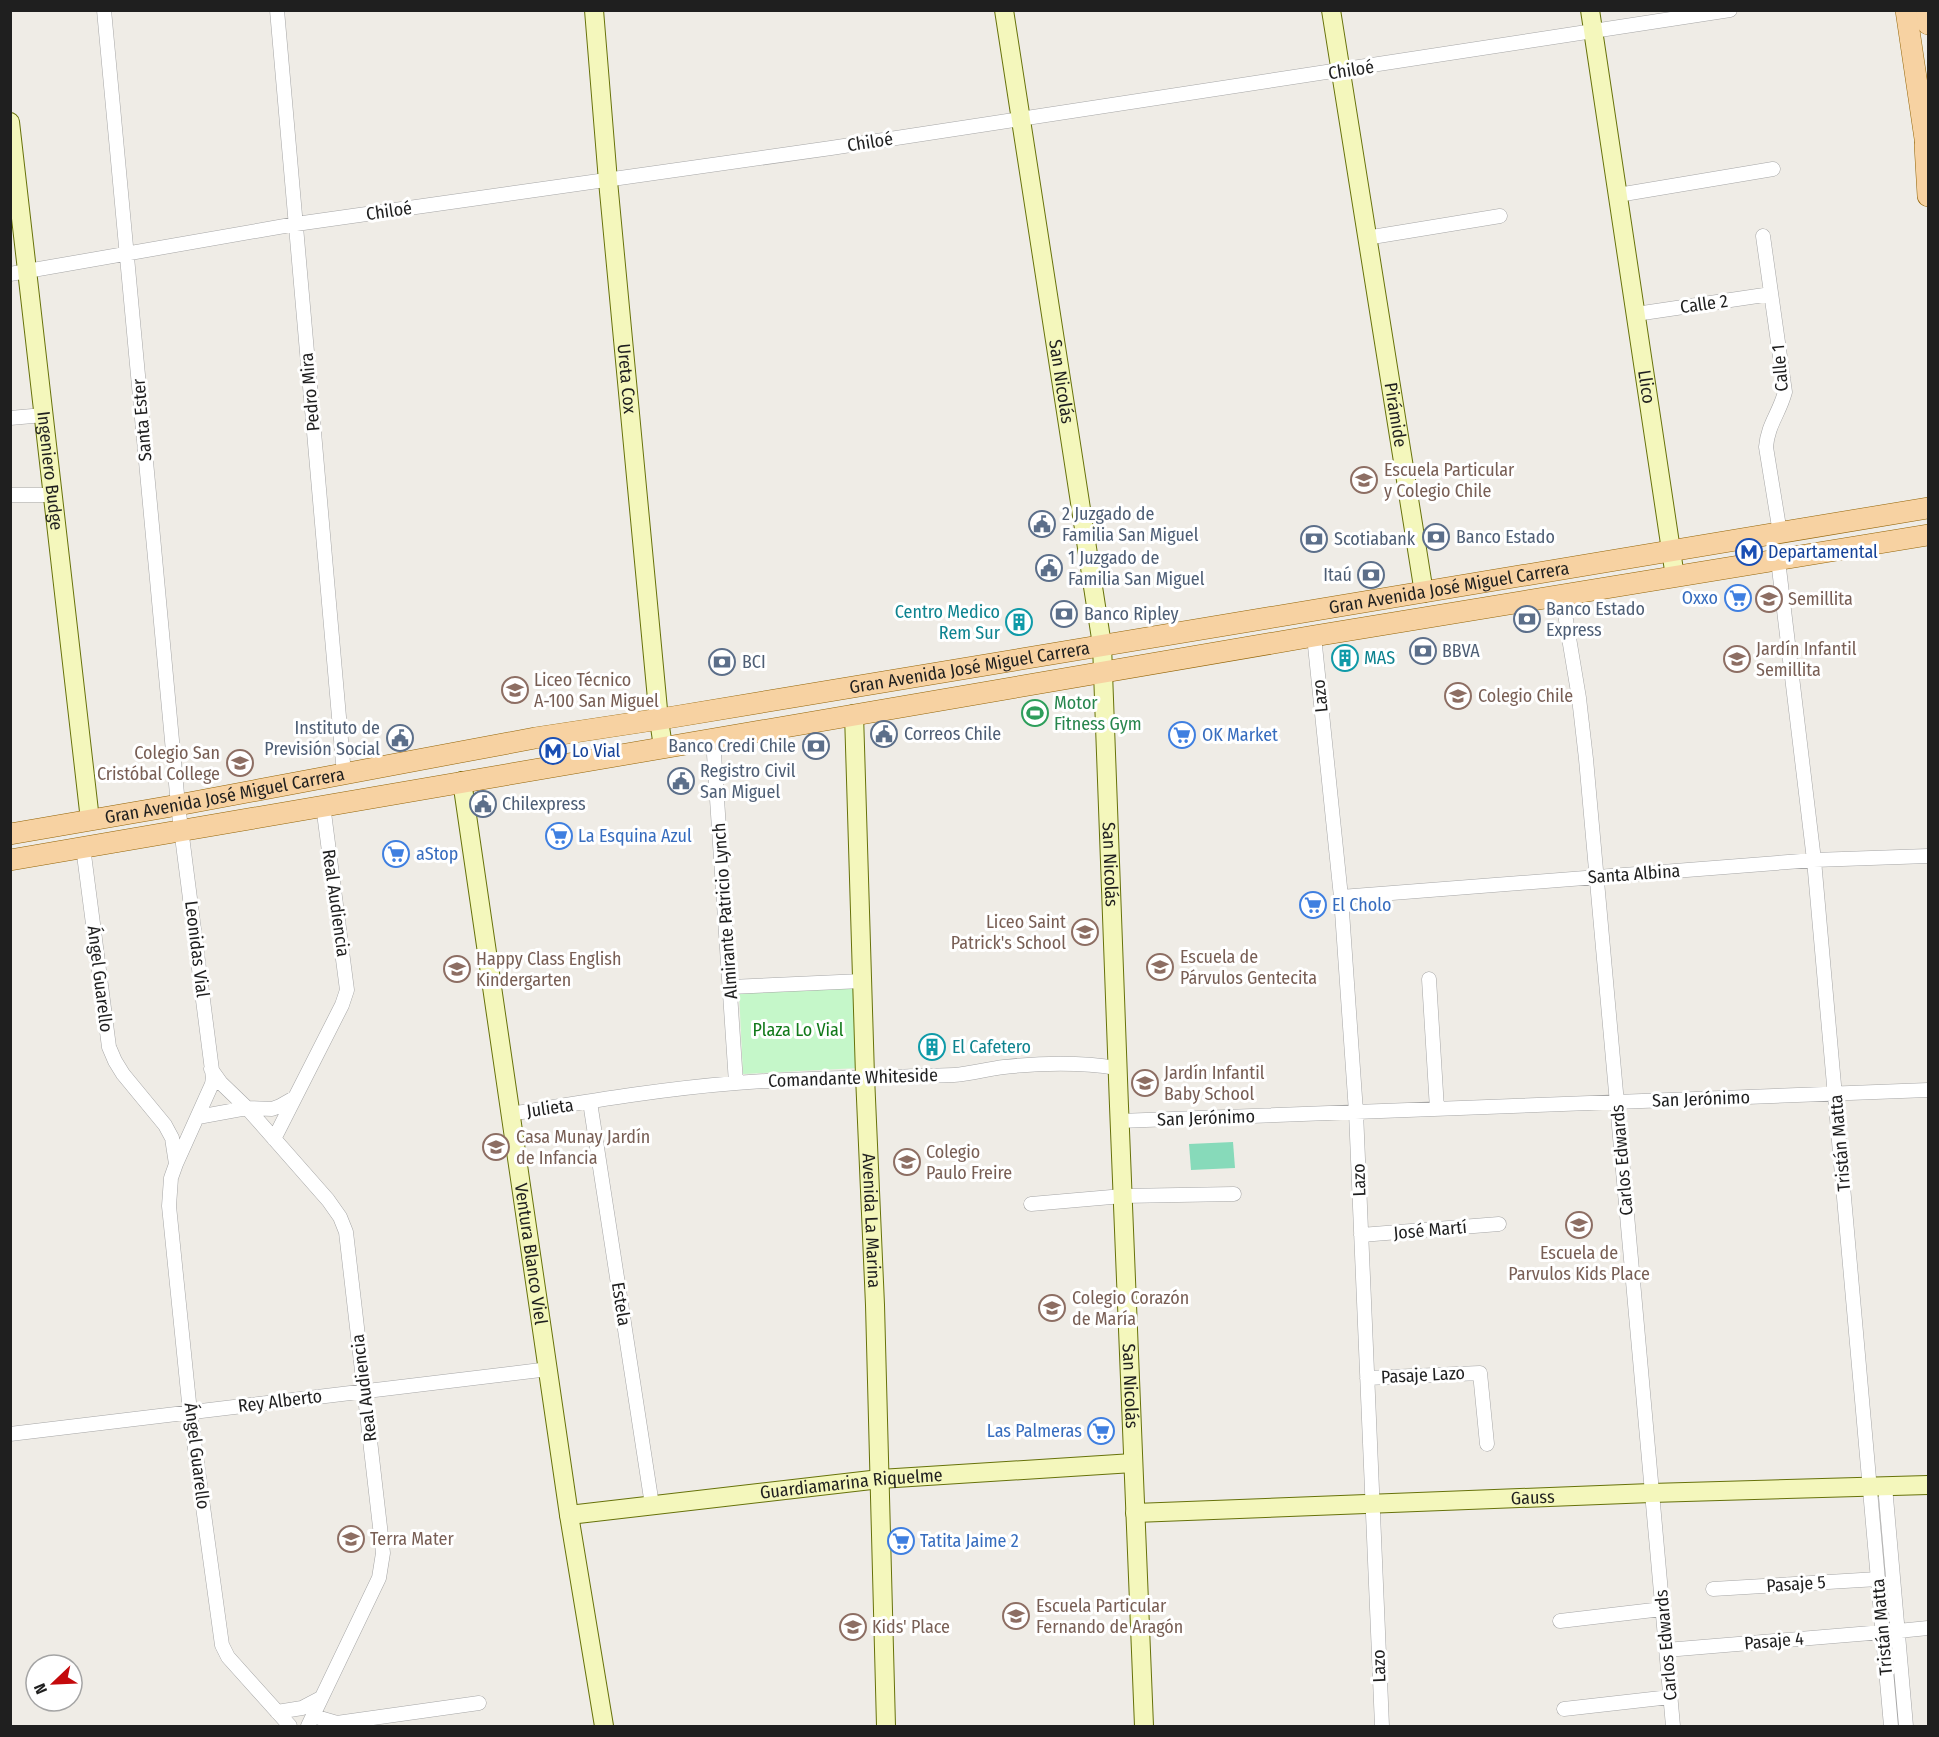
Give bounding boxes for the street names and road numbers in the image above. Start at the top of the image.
street label: Chiloé [1327,56,1376,84]
street label: Chiloé [846,128,895,156]
street label: Chiloé [365,197,413,225]
street label: Calle 2 [1679,290,1729,318]
street label: San Nicolás [1044,338,1079,426]
street label: Ureta Cox [612,343,641,415]
street label: Calle 1 [1767,344,1793,392]
street label: Pedro Mira [296,352,324,432]
street label: Llico [1633,368,1660,405]
street label: Santa Ester [127,377,157,462]
street label: Pirámide [1380,381,1412,449]
street label: Ingeniero Budge [32,410,68,532]
street label: Gran Avenida José Miguel Carrera [1327,557,1571,619]
street label: Gran Avenida José Miguel Carrera [848,637,1092,698]
street label: Lazo [1307,678,1333,714]
street label: Gran Avenida José Miguel Carrera [103,763,346,828]
street label: Almirante Patricio Lynch [708,822,742,1000]
street label: San Nicolás [1098,822,1123,907]
street label: Real Audiencia [318,848,354,958]
street label: Santa Albina [1587,860,1681,888]
street label: Leonidas Vial [180,899,214,999]
street label: Ángel Guarello [83,924,118,1033]
street label: Comandante Whiteside [768,1064,938,1092]
street label: San Jerónimo [1652,1086,1750,1112]
street label: Julieta [525,1094,575,1122]
street label: Tristán Matta [1825,1094,1855,1192]
street label: Carlos Edwards [1606,1103,1638,1216]
street label: San Jerónimo [1157,1105,1255,1131]
street label: Avenida La Marina [857,1153,885,1289]
street label: Lazo [1347,1163,1371,1197]
street label: Ventura Blanco Viel [510,1182,552,1326]
street label: José Martí [1392,1216,1468,1244]
street label: Estela [607,1281,635,1328]
street label: Real Audiencia [346,1333,382,1443]
street label: San Nicolás [1118,1343,1143,1429]
street label: Pasaje Lazo [1380,1362,1466,1388]
street label: Rey Alberto [237,1385,323,1417]
street label: Ángel Guarello [180,1401,215,1510]
street label: Guardiamarina Riquelme [759,1464,943,1504]
street label: Gauss [1510,1486,1555,1509]
street label: Pasaje 5 [1766,1571,1826,1597]
street label: Tristán Matta [1867,1578,1897,1676]
street label: Carlos Edwards [1650,1588,1682,1701]
street label: Pasaje 4 [1743,1627,1805,1655]
street label: Lazo [1367,1649,1391,1683]

